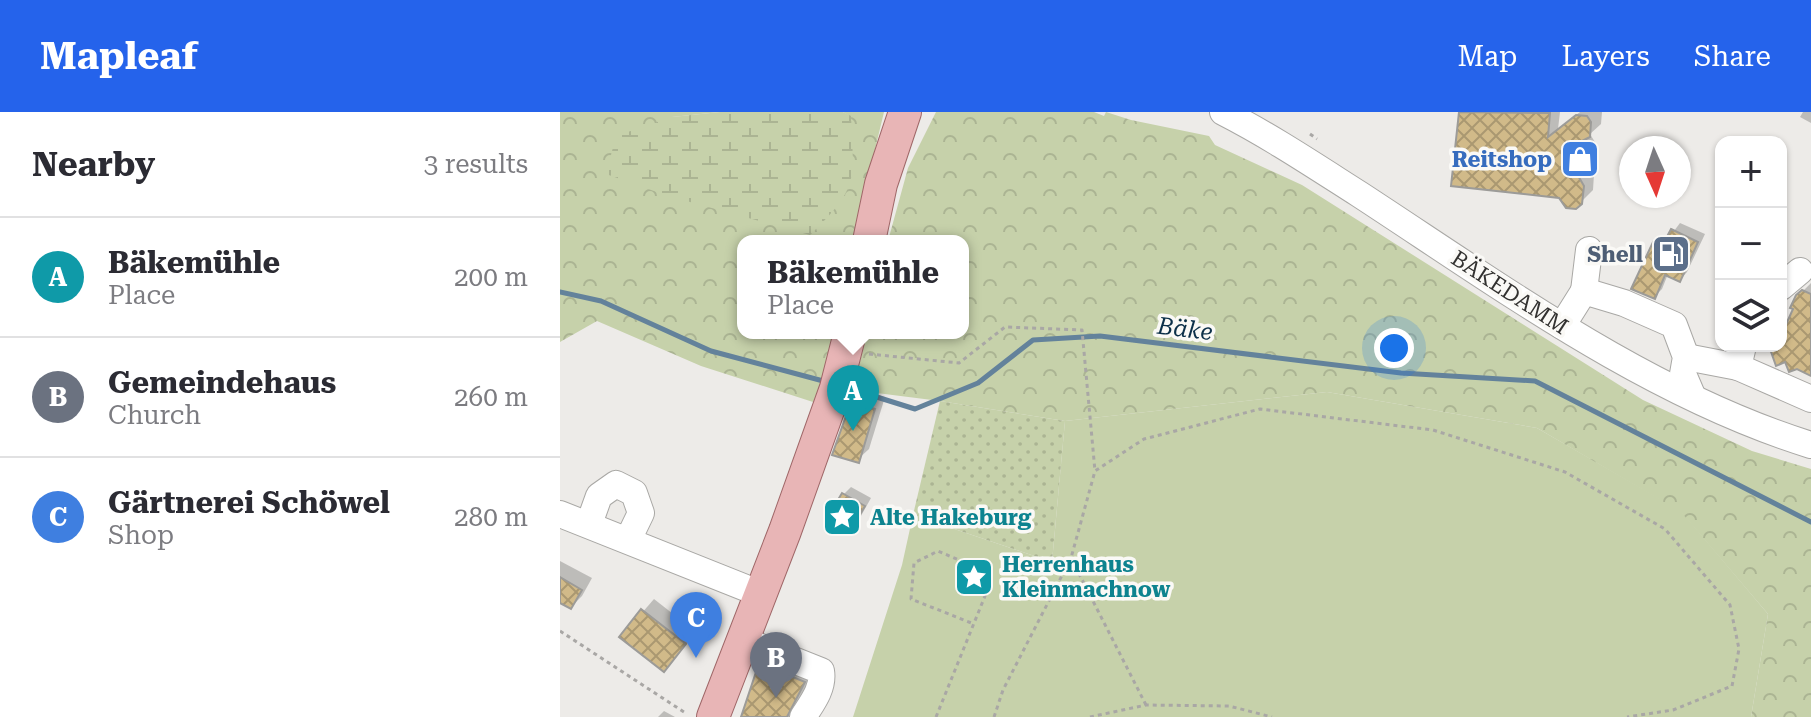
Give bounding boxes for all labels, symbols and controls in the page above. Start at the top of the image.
text: Mapleaf [40,34,198,78]
text: Map [1458,40,1517,73]
text: Layers [1561,40,1650,73]
text: Share [1694,40,1771,73]
north arrow [1619,136,1691,208]
map controls [1715,136,1787,352]
button: + [1715,136,1787,208]
shop icon: Reitshop [1559,138,1601,180]
text: Nearby [32,144,155,184]
place label: Reitshop [1452,147,1552,172]
text: 3 results [424,149,528,179]
button: − [1715,208,1787,280]
fuel station icon: Shell [1650,233,1692,275]
popup [737,235,969,339]
place label: Shell [1587,242,1643,267]
text: Bäkemühle [108,245,280,280]
street label: BÄKEDAMM [1447,245,1573,339]
text: Bäkemühle [767,255,939,290]
text: A [49,262,67,292]
text: 200 m [454,262,528,292]
text: Place [108,280,175,310]
button: layers [1715,280,1787,352]
text: Place [767,290,834,320]
water label: Bäke [1155,312,1214,346]
your location [1374,328,1414,368]
text: Gemeindehaus [108,365,336,400]
pin: A [827,365,879,431]
text: B [49,382,67,412]
text: 260 m [454,382,528,412]
text: Church [108,400,201,430]
text: Gärtnerei Schöwel [108,485,390,520]
place icon: Alte Hakeburg [821,496,863,538]
text: C [49,502,67,532]
text: 280 m [454,502,528,532]
place label: Alte Hakeburg [870,505,1032,530]
text: Shop [108,520,174,550]
place label: Herrenhaus Kleinmachnow [1002,552,1170,602]
place icon: Herrenhaus Kleinmachnow [953,556,995,598]
pin: C [670,592,722,658]
pin: B [750,632,802,698]

